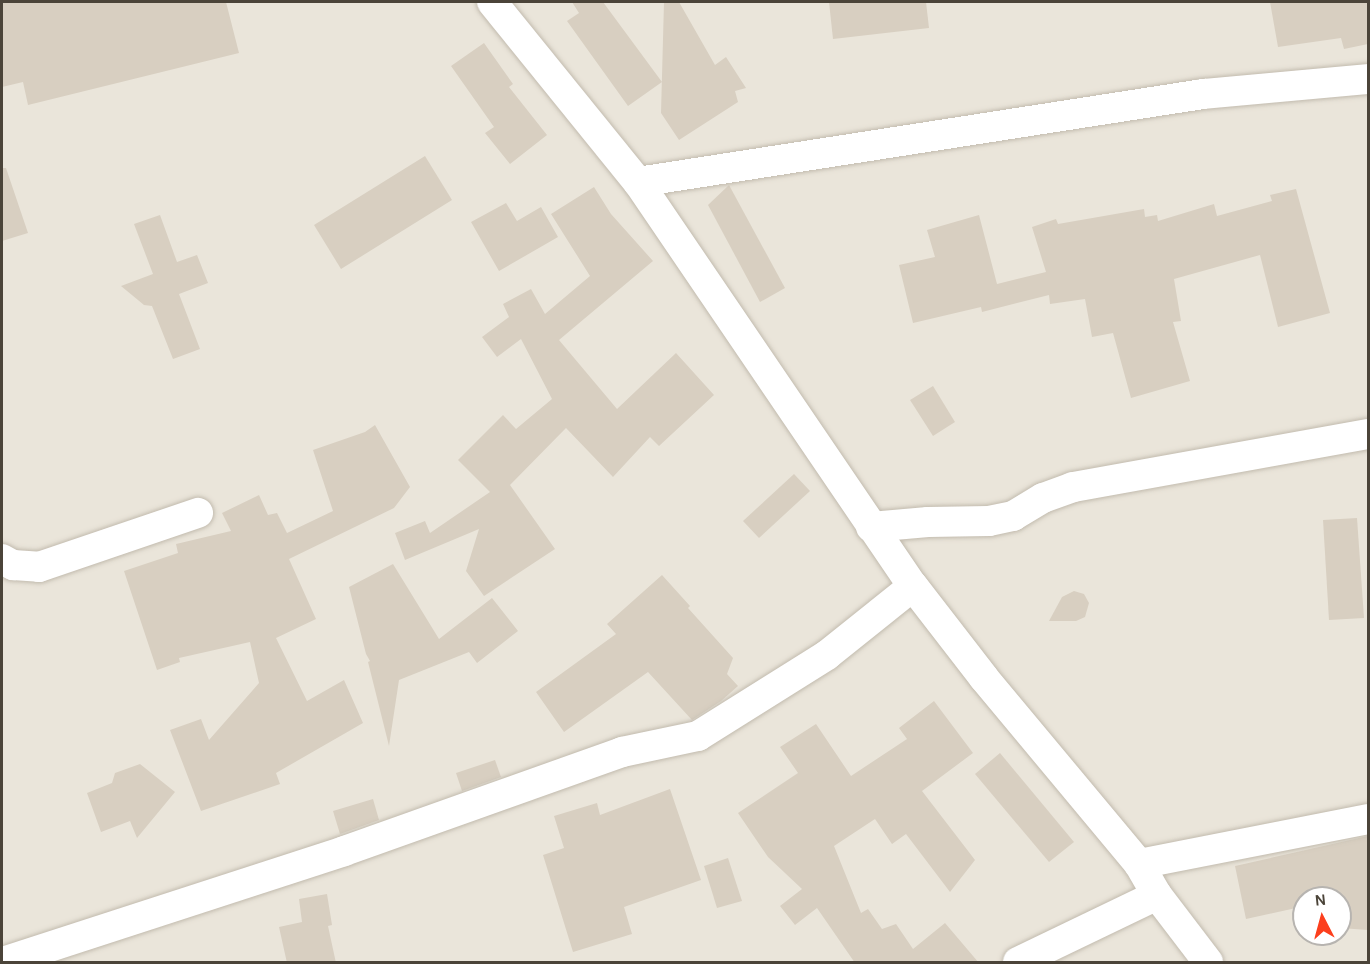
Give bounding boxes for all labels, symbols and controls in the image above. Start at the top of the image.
north arrow [1292,886,1352,946]
text: N [1314,890,1327,910]

